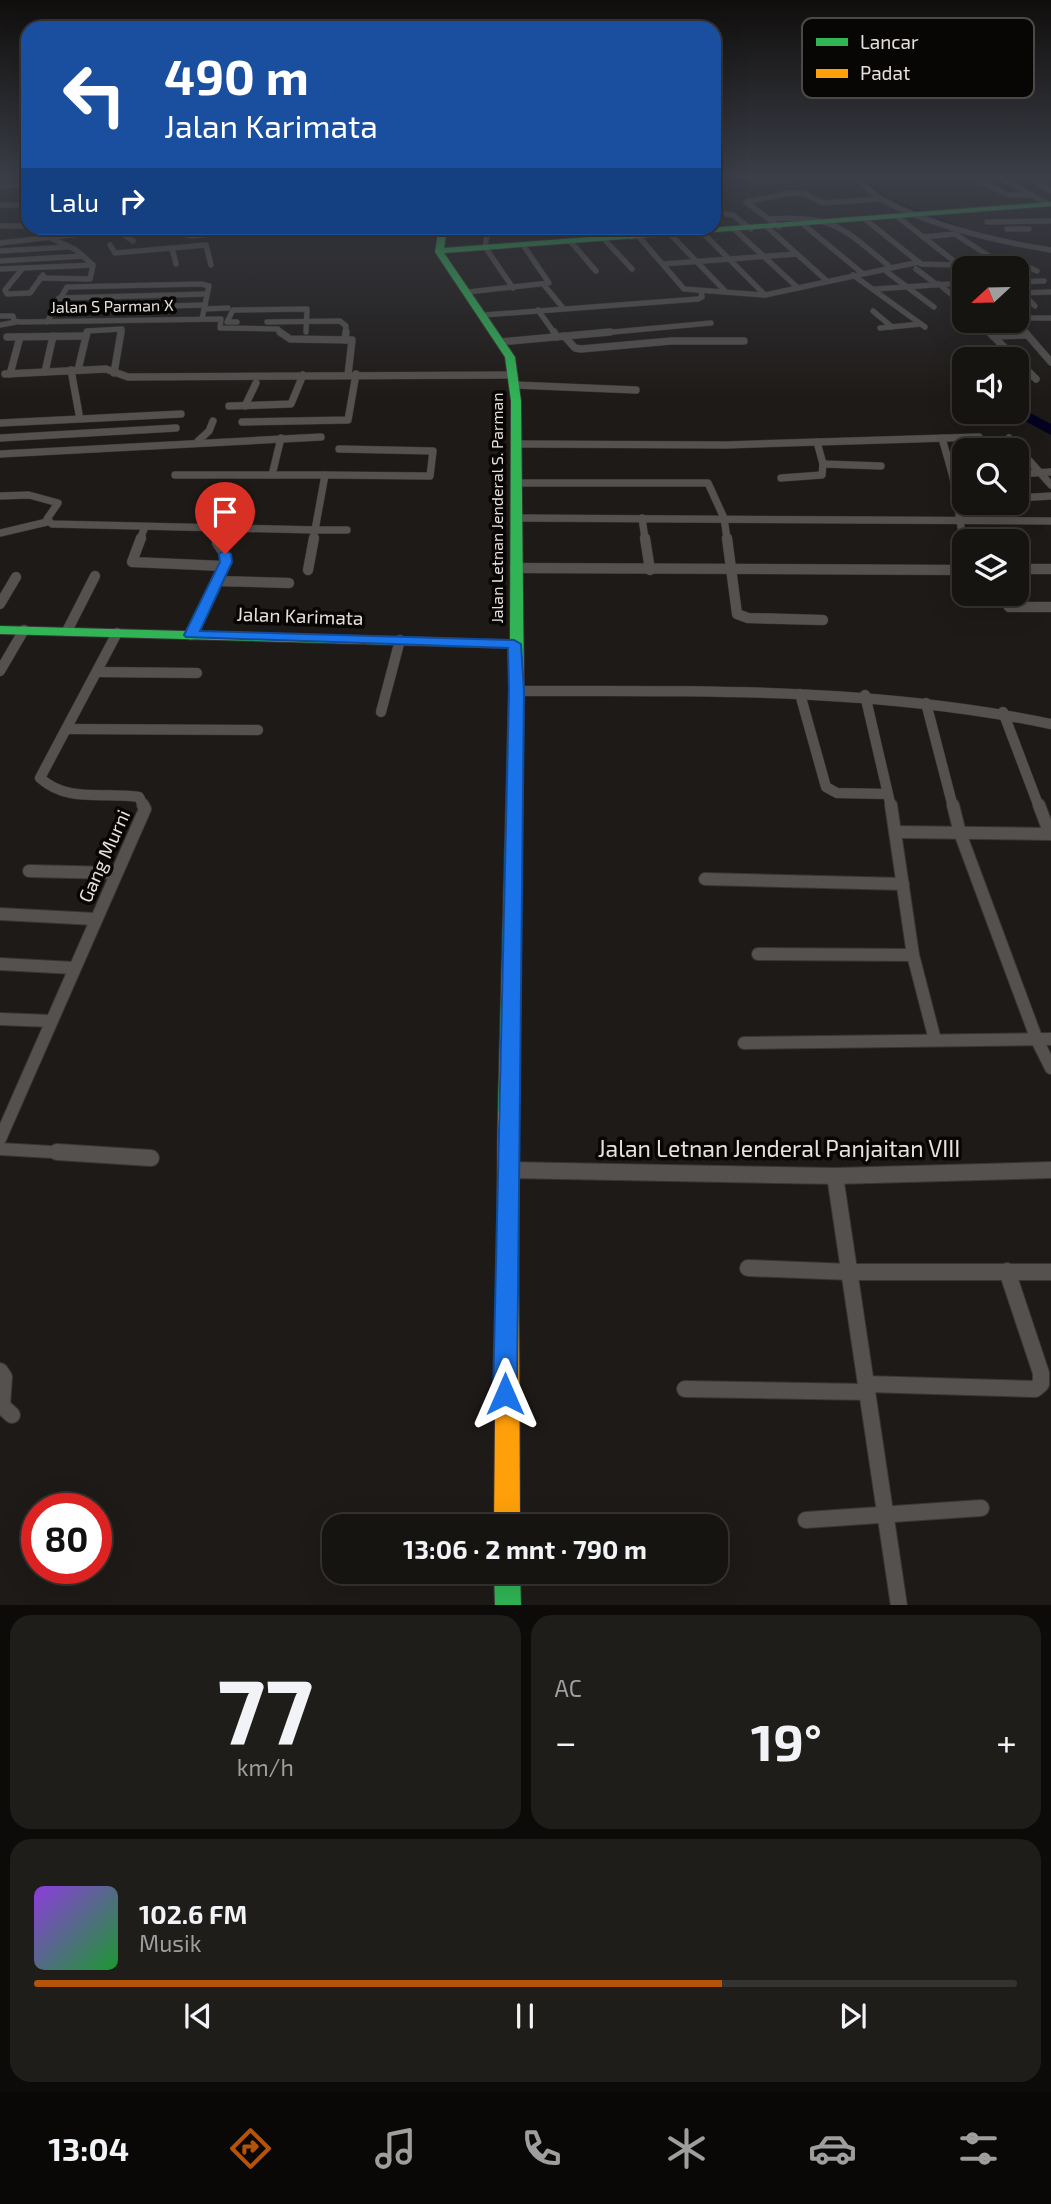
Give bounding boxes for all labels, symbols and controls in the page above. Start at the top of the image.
legend [802,18,1034,98]
text: Lancar [860,30,919,53]
text: 490 m [164,46,309,105]
icon: left [49,49,140,140]
text: Padat [860,61,910,84]
text: Jalan Karimata [164,106,378,144]
icon: right [113,182,151,220]
text: Lalu [49,186,99,217]
north arrow [952,256,1029,332]
map controls [952,256,1029,606]
street label: Jalan S Parman X [50,295,174,316]
button: sound [952,347,1029,424]
street label: Jalan Letnan Jenderal S. Parman [487,392,506,624]
button: search [952,438,1029,515]
pin [195,482,255,554]
icon: arrive [206,493,244,531]
button: layers [952,529,1029,606]
street label: Jalan Karimata [236,602,364,629]
street label: Gang Murni [73,806,134,906]
street label: Jalan Letnan Jenderal Panjaitan VIII [598,1134,960,1162]
position arrow [468,1357,542,1431]
speed limit sign: 80 [21,1493,112,1584]
text: 13:06 · 2 mnt · 790 m [403,1533,647,1564]
text: 77 [217,1653,313,1762]
text: AC [555,1674,582,1702]
text: 19° [751,1709,822,1771]
text: − [555,1718,577,1764]
text: + [996,1718,1017,1764]
text: km/h [237,1753,294,1781]
text: 102.6 FM [139,1898,247,1929]
text: Musik [139,1929,201,1957]
icon: previous [179,1997,217,2035]
icon: pause [506,1997,544,2035]
icon: next [834,1997,872,2035]
icon: directions [226,2124,275,2173]
icon: music [371,2124,420,2173]
icon: phone [517,2124,566,2173]
icon: climate [662,2124,711,2173]
icon: car [808,2124,857,2173]
icon: filters [954,2124,1003,2173]
text: 13:04 [48,2129,129,2167]

